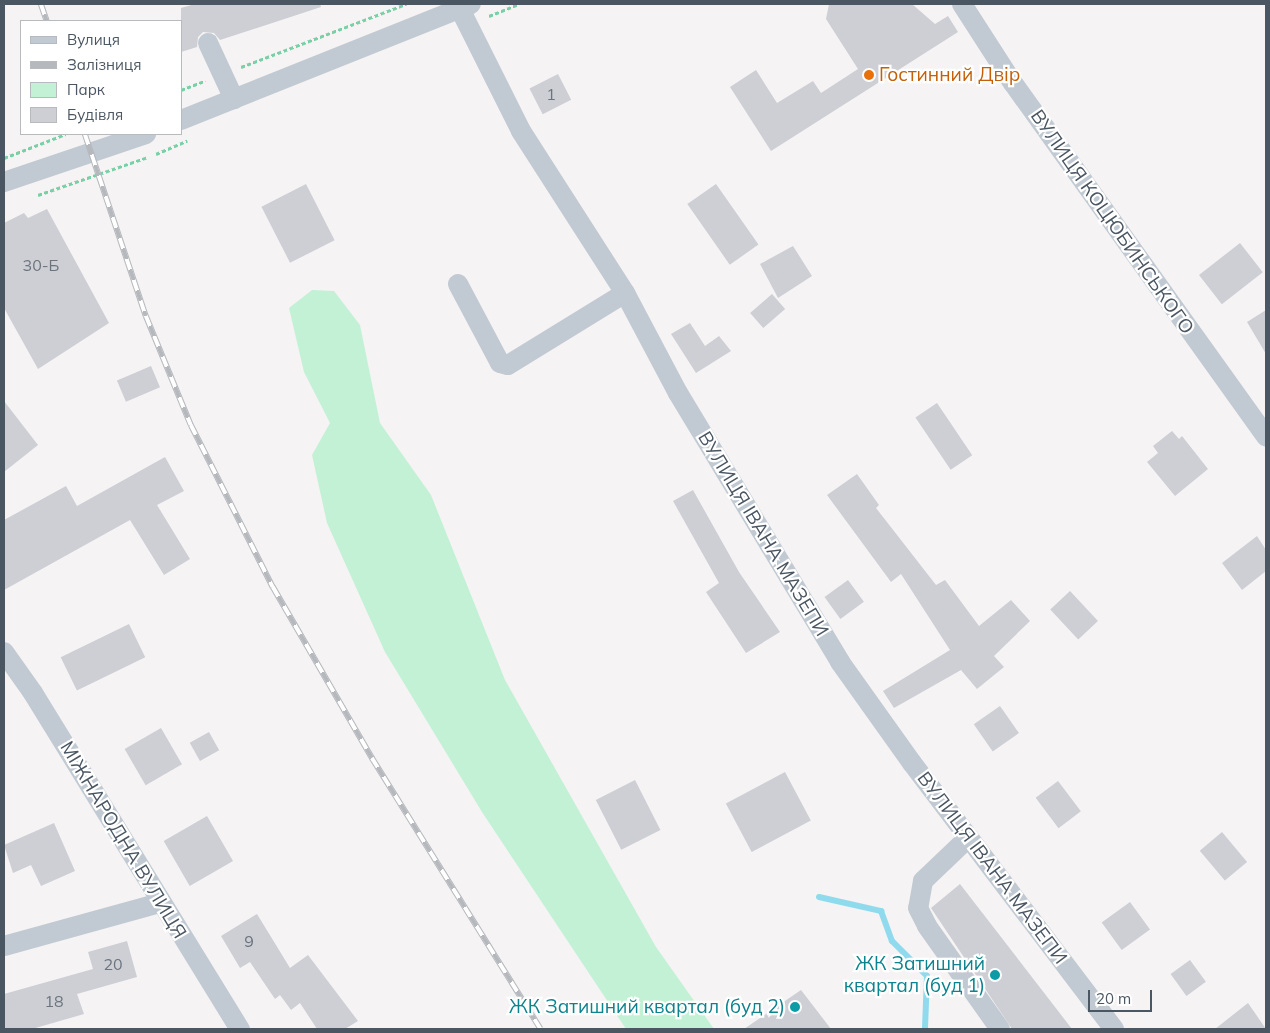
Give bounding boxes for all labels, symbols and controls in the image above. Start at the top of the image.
legend [20,20,182,135]
text: Вулиця [67,30,120,49]
text: Залізниця [67,55,141,74]
place label: Гостинний Двір [879,64,1020,86]
marker: Гостинний Двір [863,69,875,81]
text: Парк [67,80,105,99]
house number: 1 [546,84,556,104]
text: Будівля [67,105,123,124]
street label: ВУЛИЦЯ КОЦЮБИНСЬКОГО [1026,105,1198,339]
house number: 30-Б [23,255,59,275]
street label: ВУЛИЦЯ ІВАНА МАЗЕПИ [693,428,833,640]
street label: МІЖНАРОДНА ВУЛИЦЯ [55,737,191,943]
street label: ВУЛИЦЯ ІВАНА МАЗЕПИ [912,767,1072,969]
house number: 9 [244,931,254,951]
place label: ЖК Затишний квартал (буд 1) [844,953,985,997]
house number: 20 [103,954,123,974]
marker: ЖК Затишний квартал (буд 1) [989,969,1001,981]
scale bar [1090,980,1154,1012]
text: 20 m [1096,989,1131,1008]
house number: 18 [44,991,64,1011]
place label: ЖК Затишний квартал (буд 2) [509,996,785,1018]
marker: ЖК Затишний квартал (буд 2) [789,1001,801,1013]

